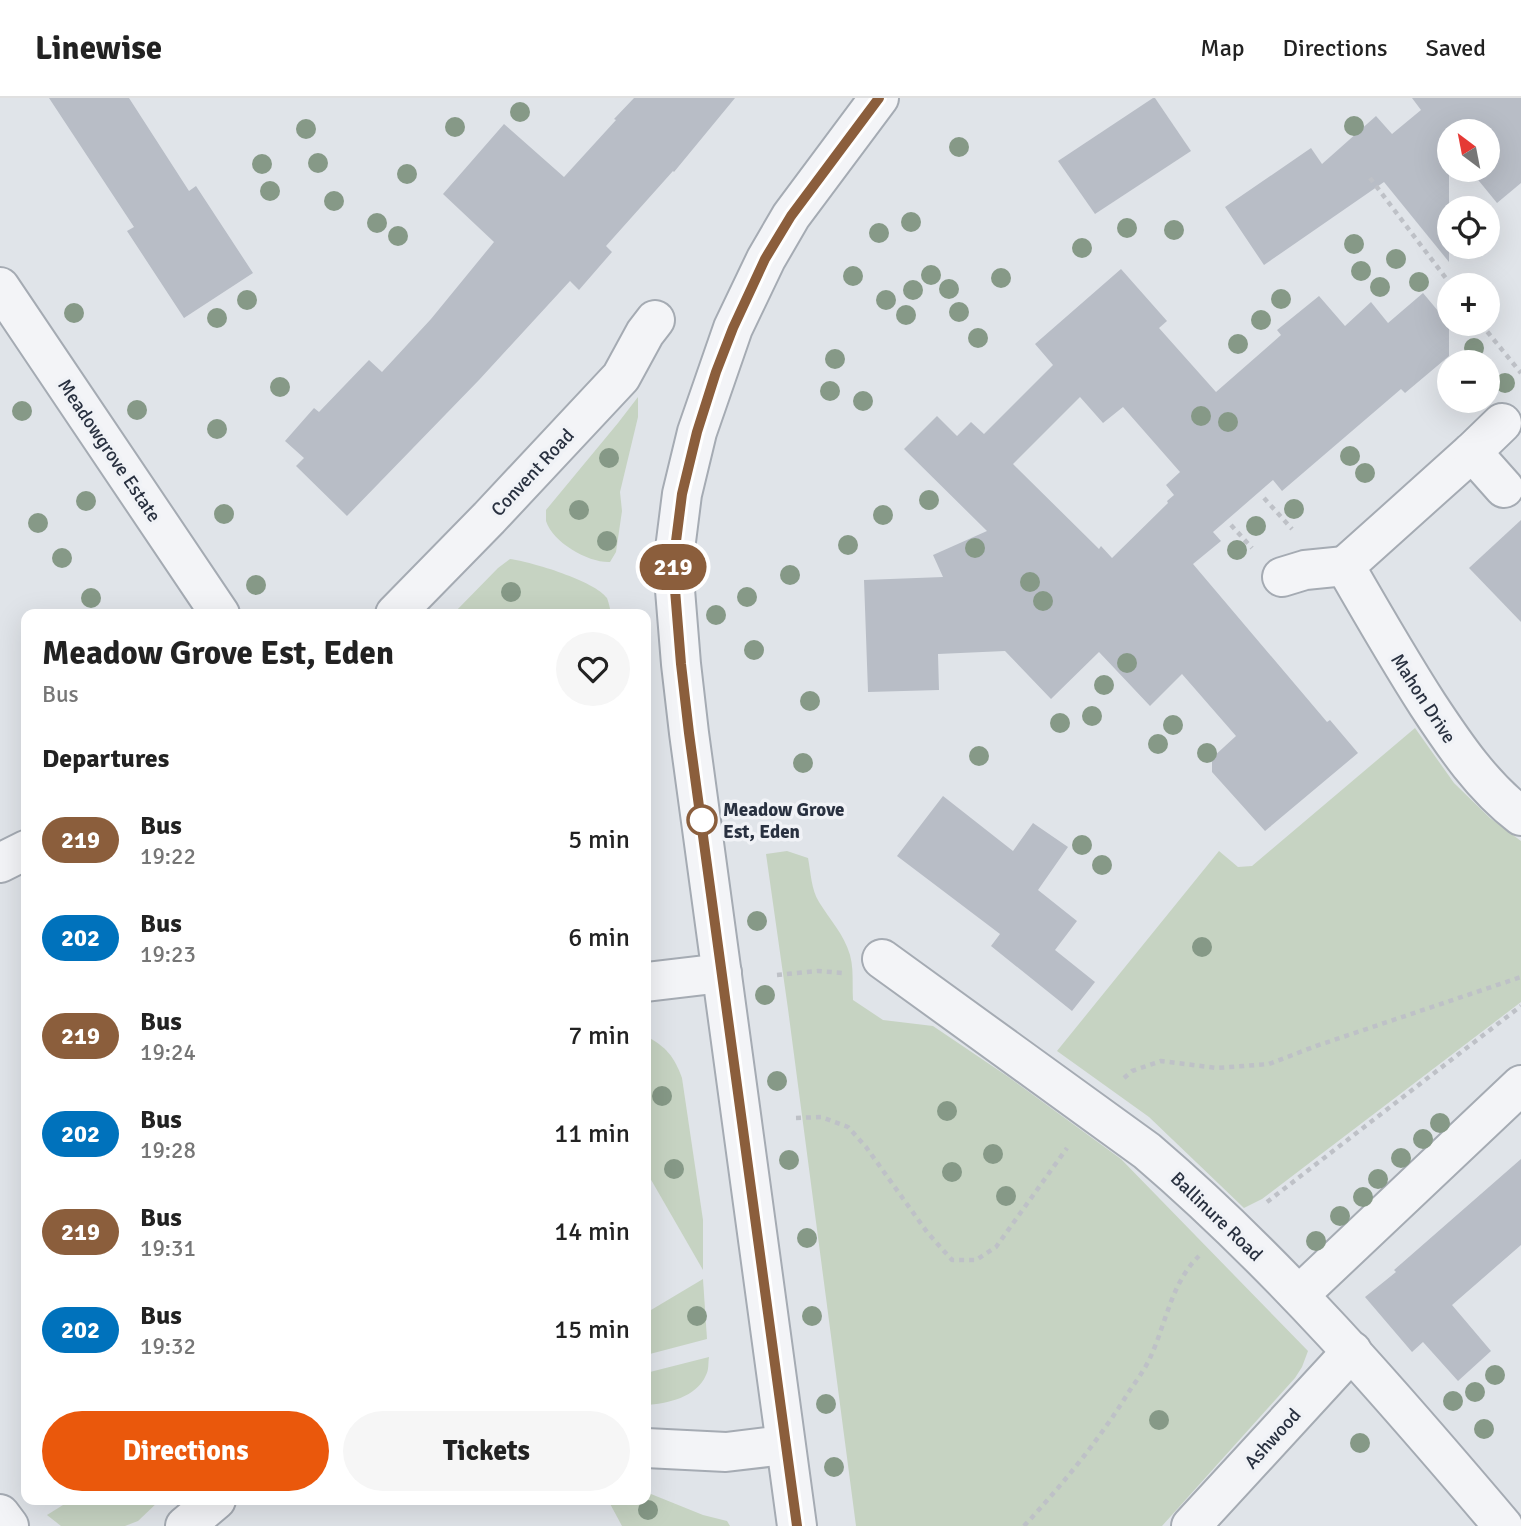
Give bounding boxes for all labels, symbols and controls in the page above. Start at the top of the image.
text: Linewise [35,28,162,69]
text: Map [1200,33,1245,63]
text: Directions [1283,33,1388,63]
text: Saved [1426,33,1486,63]
north arrow [1437,119,1500,182]
map controls [1437,119,1500,413]
button: locate [1437,196,1500,259]
button: + [1437,273,1500,336]
button: − [1437,350,1500,413]
street label: Meadowgrove Estate [52,374,166,527]
street label: Convent Road [486,424,579,521]
line badge: 219 [633,544,713,590]
text: 219 [654,552,692,582]
button: heart [556,632,630,706]
text: Meadow Grove Est, Eden [42,633,394,674]
street label: Mahon Drive [1385,649,1461,748]
text: Bus [42,680,79,709]
text: Departures [42,743,169,775]
place label: Meadow Grove Est, Eden [723,798,844,844]
marker: Meadow Grove Est, Eden [687,805,717,835]
text: Bus [140,810,182,842]
text: 5 min [568,824,630,856]
text: 219 [61,825,100,855]
text: 19:22 [140,842,196,871]
text: Bus [140,908,182,940]
text: 6 min [568,922,630,954]
text: 202 [61,923,100,953]
text: 19:23 [140,940,196,969]
text: Bus [140,1006,182,1038]
text: 7 min [568,1020,630,1052]
text: 219 [61,1021,100,1051]
text: 19:24 [140,1038,196,1067]
text: Bus [140,1104,182,1136]
text: 11 min [554,1118,630,1150]
text: 202 [61,1119,100,1149]
text: 19:28 [140,1136,196,1165]
street label: Ballinure Road [1165,1167,1267,1267]
text: Bus [140,1202,182,1234]
text: 14 min [554,1216,630,1248]
text: 219 [61,1217,100,1247]
text: 19:31 [140,1234,196,1263]
text: Bus [140,1300,182,1332]
text: 15 min [554,1314,630,1346]
text: 202 [61,1315,100,1345]
text: 19:32 [140,1332,196,1361]
street label: Ashwood [1239,1403,1306,1474]
button: Directions [42,1411,329,1491]
button: Tickets [343,1411,630,1491]

